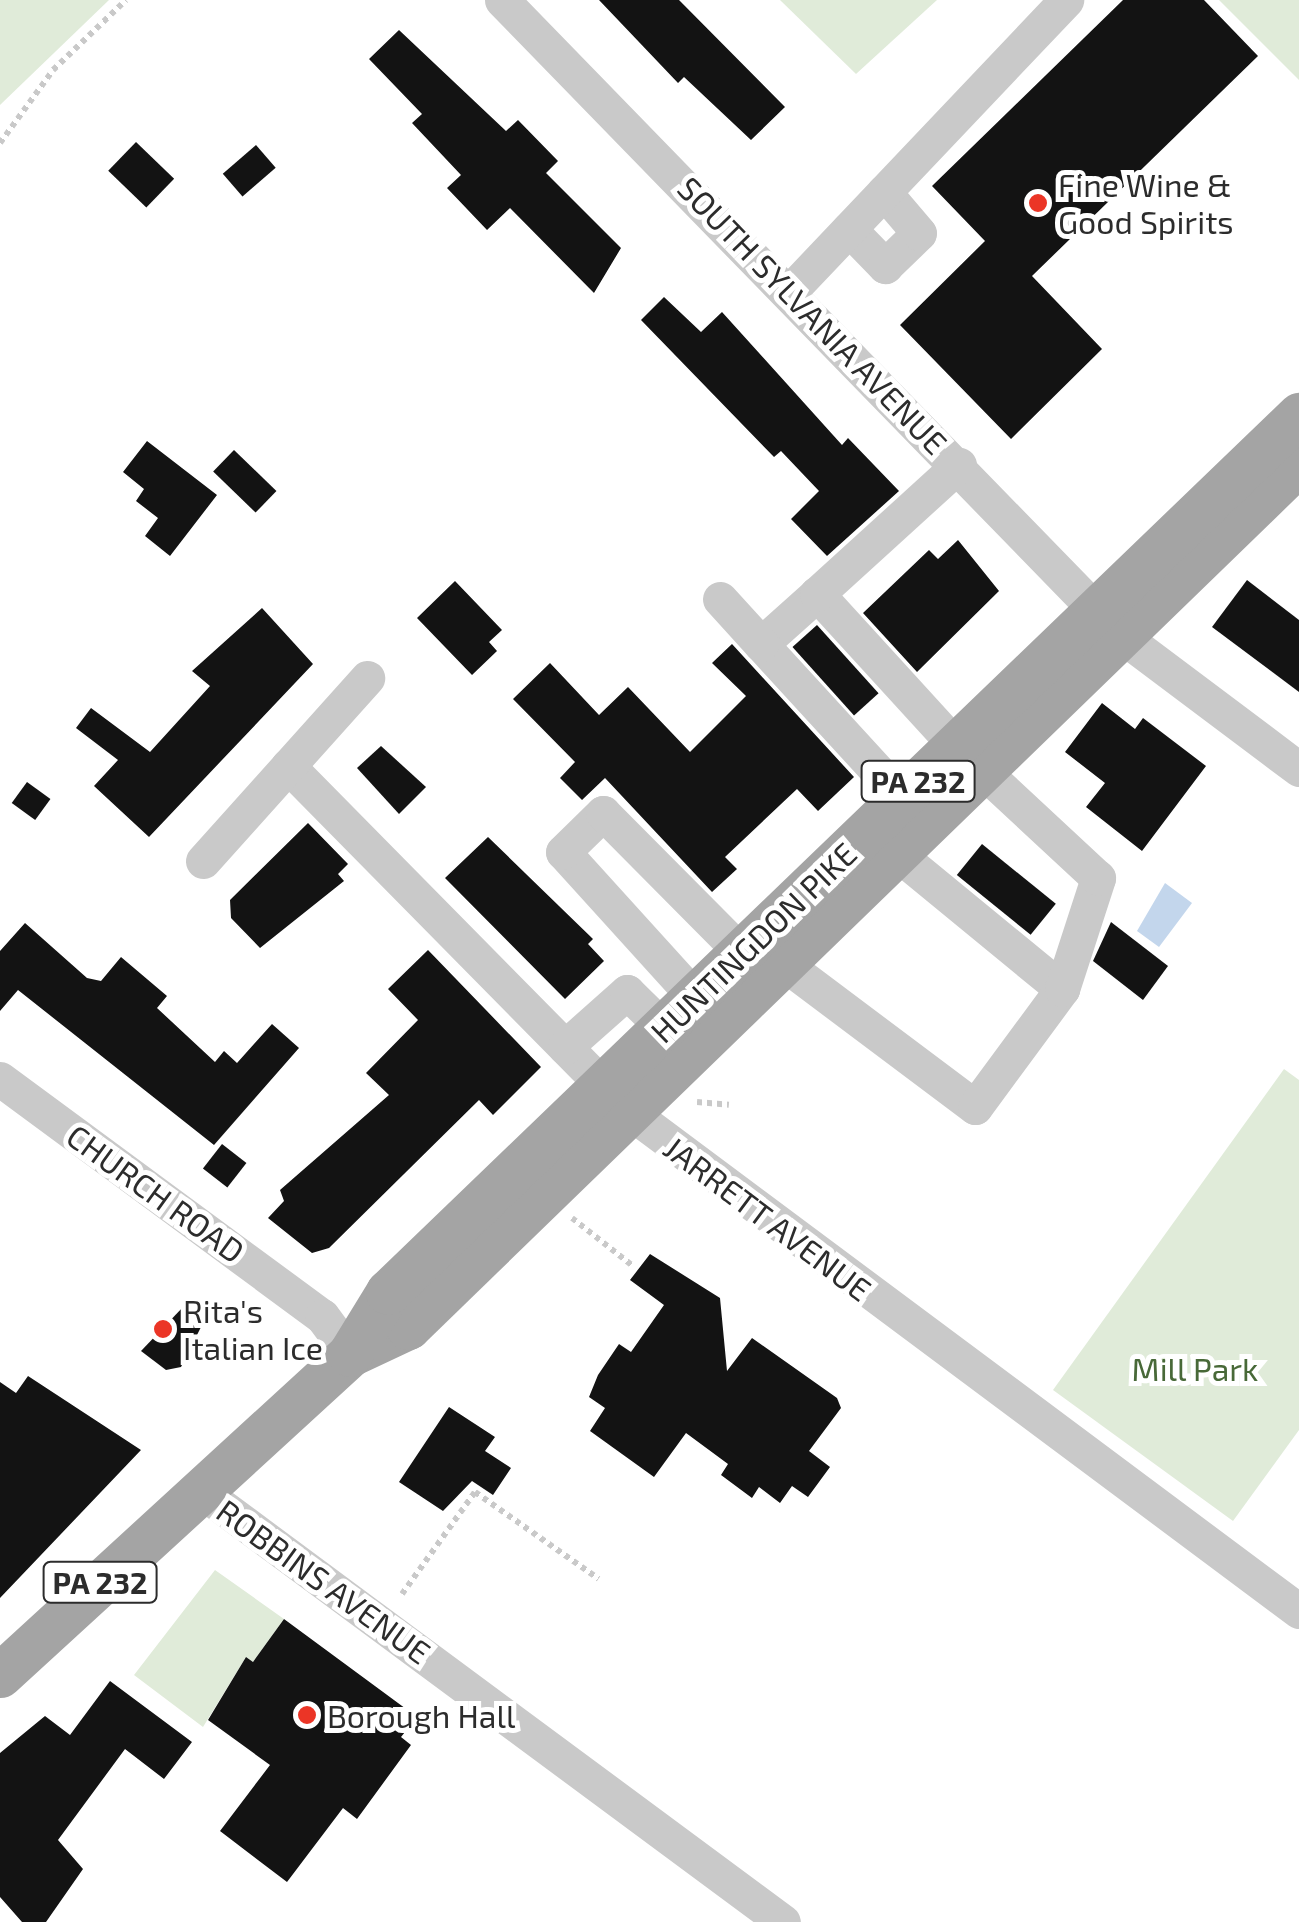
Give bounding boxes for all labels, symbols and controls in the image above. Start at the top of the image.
place label: Fine Wine & Good Spirits [1058,166,1234,241]
street label: SOUTH SYLVANIA AVENUE [670,168,956,462]
marker: Fine Wine & Good Spirits [1027,192,1049,214]
road number: PA 232 [858,756,978,806]
street label: HUNTINGDON PIKE [642,834,864,1050]
street label: CHURCH ROAD [60,1116,252,1270]
street label: JARRETT AVENUE [656,1127,880,1309]
place label: Rita's Italian Ice [183,1292,323,1367]
marker: Rita's Italian Ice [152,1318,174,1340]
park label: Mill Park [1131,1349,1259,1387]
street label: ROBBINS AVENUE [210,1491,438,1671]
road number: PA 232 [40,1557,160,1607]
place label: Borough Hall [327,1696,515,1734]
marker: Borough Hall [296,1704,318,1726]

